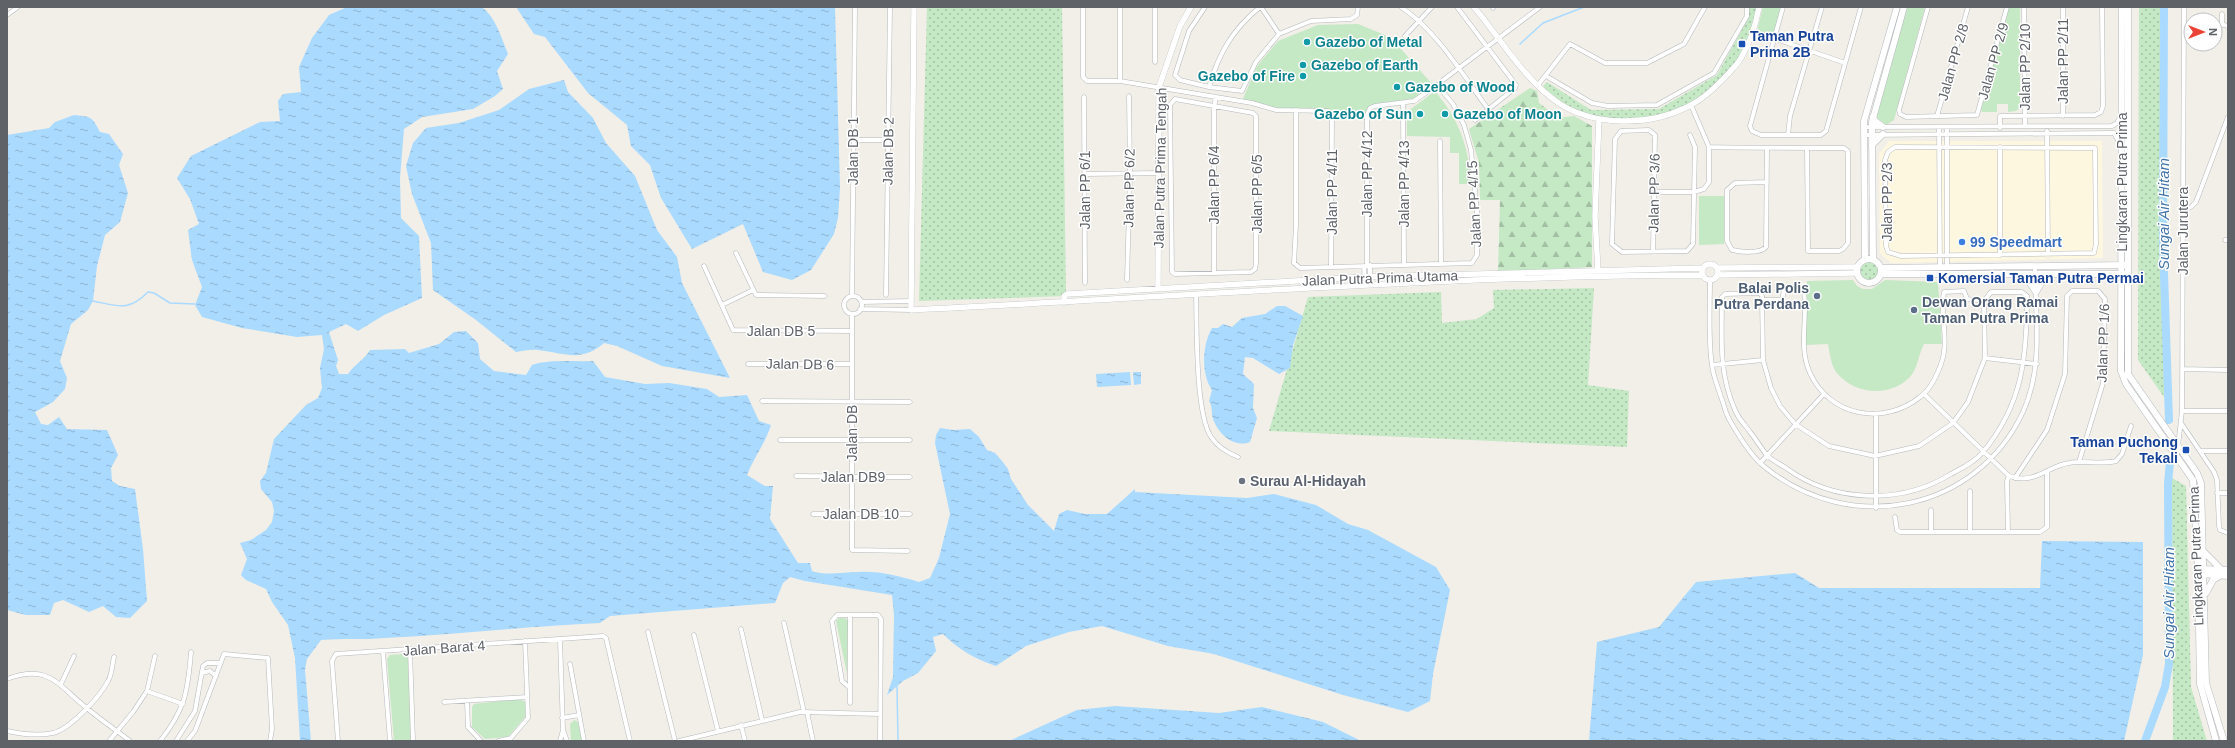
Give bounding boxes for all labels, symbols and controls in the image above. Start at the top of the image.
north arrow [2183,12,2223,52]
street label: Jalan PP 2/11 [2055,18,2071,104]
street label: Jalan PP 2/9 [1974,21,2012,101]
street label: Jalan PP 2/8 [1934,22,1972,102]
street label: Jalan PP 2/10 [2017,23,2033,110]
place label: Taman Putra Prima 2B [1750,28,1834,60]
text: N [2207,28,2219,36]
place label: Gazebo of Metal [1315,34,1422,50]
marker: Gazebo of Metal [1302,37,1312,47]
marker: Taman Putra Prima 2B [1737,39,1747,49]
place label: Gazebo of Earth [1311,57,1418,73]
marker: Gazebo of Earth [1298,60,1308,70]
place label: Gazebo of Fire [1198,68,1295,84]
marker: Gazebo of Fire [1298,71,1308,81]
place label: Gazebo of Wood [1405,79,1515,95]
marker: Gazebo of Wood [1392,82,1402,92]
street label: Jalan Putra Prima Tengah [1151,87,1169,249]
place label: Gazebo of Sun [1314,106,1412,122]
place label: Gazebo of Moon [1453,106,1562,122]
marker: Gazebo of Sun [1415,109,1425,119]
marker: Gazebo of Moon [1440,109,1450,119]
street label: Lingkaran Putra Prima [2114,112,2130,252]
street label: Jalan DB 2 [879,116,897,185]
street label: Jalan DB 1 [845,117,861,185]
street label: Jalan PP 4/12 [1359,130,1375,217]
street label: Jalan PP 4/13 [1396,140,1412,227]
street label: Jalan PP 6/4 [1206,145,1222,225]
street label: Jalan PP 6/2 [1120,148,1138,228]
street label: Jalan PP 4/11 [1324,149,1340,235]
street label: Jalan PP 6/1 [1077,150,1093,230]
street label: Jalan PP 3/6 [1645,153,1663,233]
street label: Jalan PP 6/5 [1249,154,1265,234]
water label: Sungai Air Hitam [2155,158,2172,270]
street label: Jalan PP 4/15 [1464,160,1484,248]
street label: Jalan PP 2/3 [1879,162,1895,242]
street label: Jalan Jurutera [2175,186,2191,275]
place label: 99 Speedmart [1970,234,2062,250]
marker: 99 Speedmart [1957,237,1967,247]
street label: Jalan Putra Prima Utama [1302,267,1459,289]
place label: Komersial Taman Putra Permai [1938,270,2144,286]
marker: Komersial Taman Putra Permai [1925,273,1935,283]
place label: Balai Polis Putra Perdana [1714,280,1809,312]
marker: Balai Polis Putra Perdana [1812,291,1822,301]
place label: Dewan Orang Ramai Taman Putra Prima [1922,294,2058,326]
street label: Jalan PP 1/6 [2094,303,2112,383]
marker: Dewan Orang Ramai Taman Putra Prima [1909,305,1919,315]
street label: Jalan DB 5 [747,323,815,339]
street label: Jalan DB 6 [766,355,835,373]
street label: Jalan DB [844,405,860,461]
place label: Taman Puchong Tekali [2070,434,2178,466]
marker: Taman Puchong Tekali [2181,445,2191,455]
street label: Jalan DB9 [821,469,886,485]
place label: Surau Al-Hidayah [1250,473,1366,489]
marker: Surau Al-Hidayah [1237,476,1247,486]
street label: Lingkaran Putra Prima [2186,486,2206,626]
street label: Jalan DB 10 [823,506,899,522]
water label: Sungai Air Hitam [2160,547,2177,659]
street label: Jalan Barat 4 [402,637,486,659]

